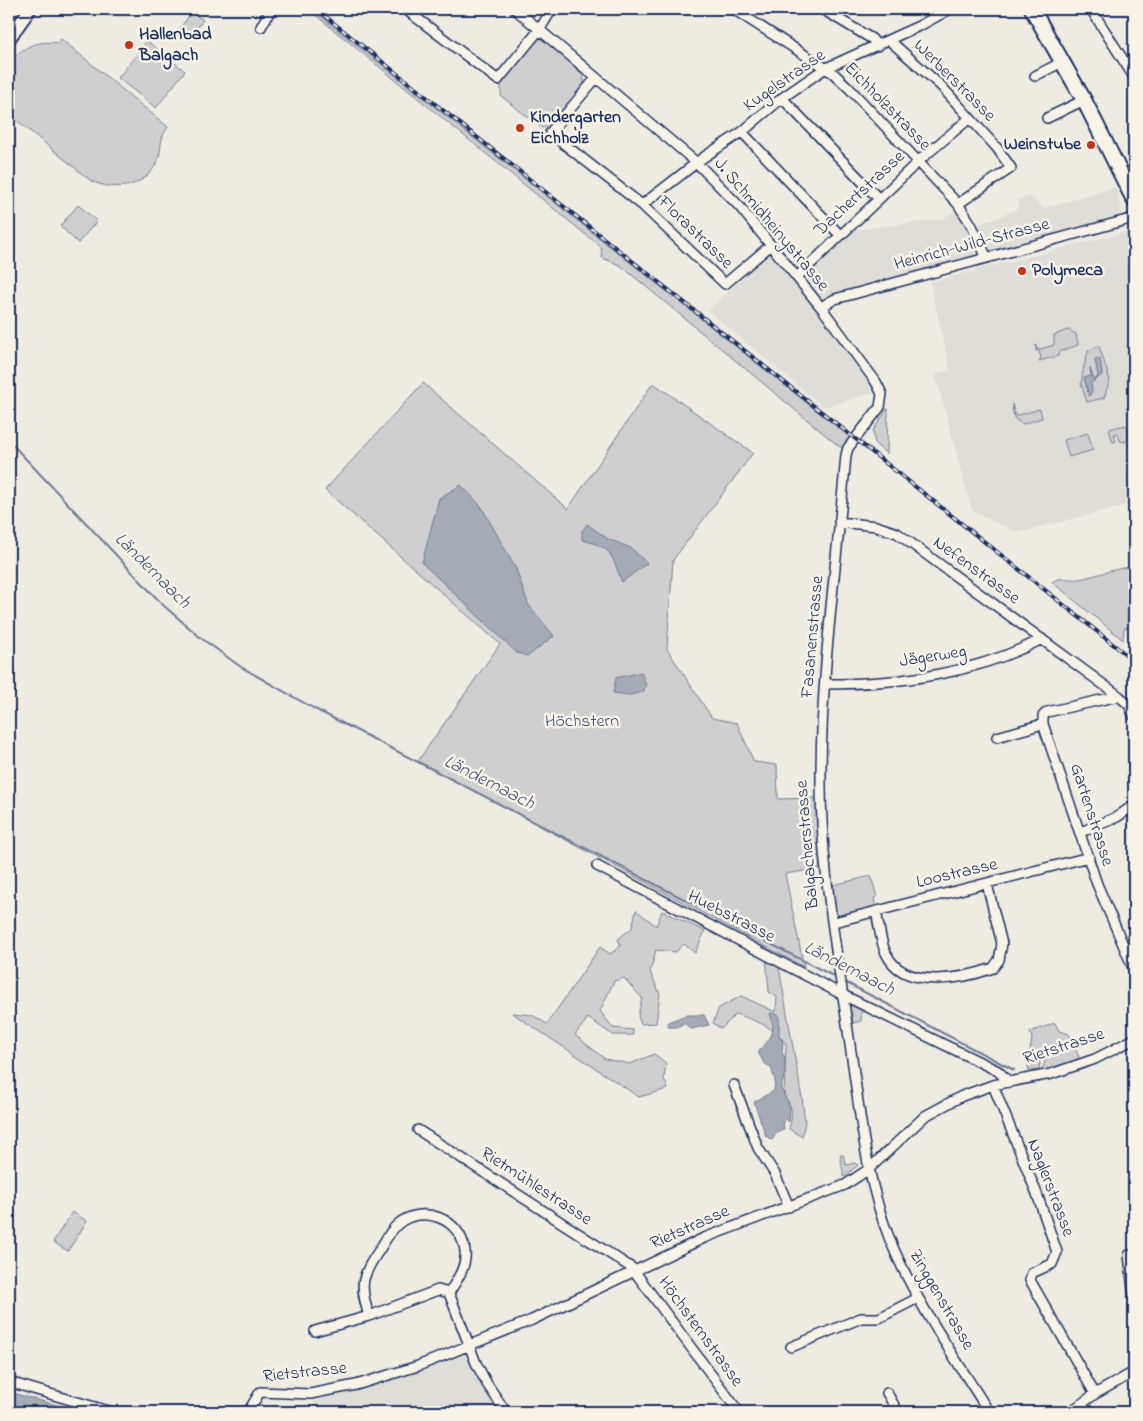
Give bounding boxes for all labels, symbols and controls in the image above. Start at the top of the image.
place label: Hallenbad Balgach [138,22,212,70]
street label: Werberstrasse [907,34,1002,129]
marker: Hallenbad Balgach [123,39,135,51]
street label: Kugelstrasse [739,43,833,120]
street label: Eichholzstrasse [838,56,937,158]
place label: Kindergarten Eichholz [530,105,621,152]
marker: Kindergarten Eichholz [514,122,526,134]
place label: Weinstube [1004,132,1082,158]
marker: Weinstube [1085,139,1097,151]
street label: Dachertstrasse [808,144,912,244]
street label: J. Schmidheinystrasse [707,152,836,298]
street label: Florastrasse [651,190,739,276]
street label: Heinrich-Wild-Strasse [891,211,1054,278]
place label: Polymeca [1032,258,1103,285]
marker: Polymeca [1016,265,1028,277]
water label: Ländernaach [108,527,197,616]
street label: Nefenstrasse [927,530,1026,612]
street label: Fasanenstrasse [795,574,831,700]
street label: Jägerweg [898,639,969,676]
park label: Höchstern [545,709,619,735]
water label: Ländernaach [439,749,540,818]
street label: Gartenstrasse [1062,760,1120,871]
street label: Balgacherstrasse [789,778,828,912]
street label: Loostrasse [914,852,1001,896]
street label: Huebstrasse [683,884,780,951]
water label: Ländernaach [799,935,900,1004]
street label: Rietstrasse [1020,1021,1109,1072]
street label: Naglerstrasse [1019,1135,1081,1242]
street label: Rietmühlestrasse [475,1141,598,1233]
street label: Rietstrasse [646,1199,735,1257]
street label: Zinggenstrasse [901,1245,981,1356]
street label: Höchsternstrasse [651,1271,750,1393]
street label: Rietstrasse [262,1356,349,1390]

